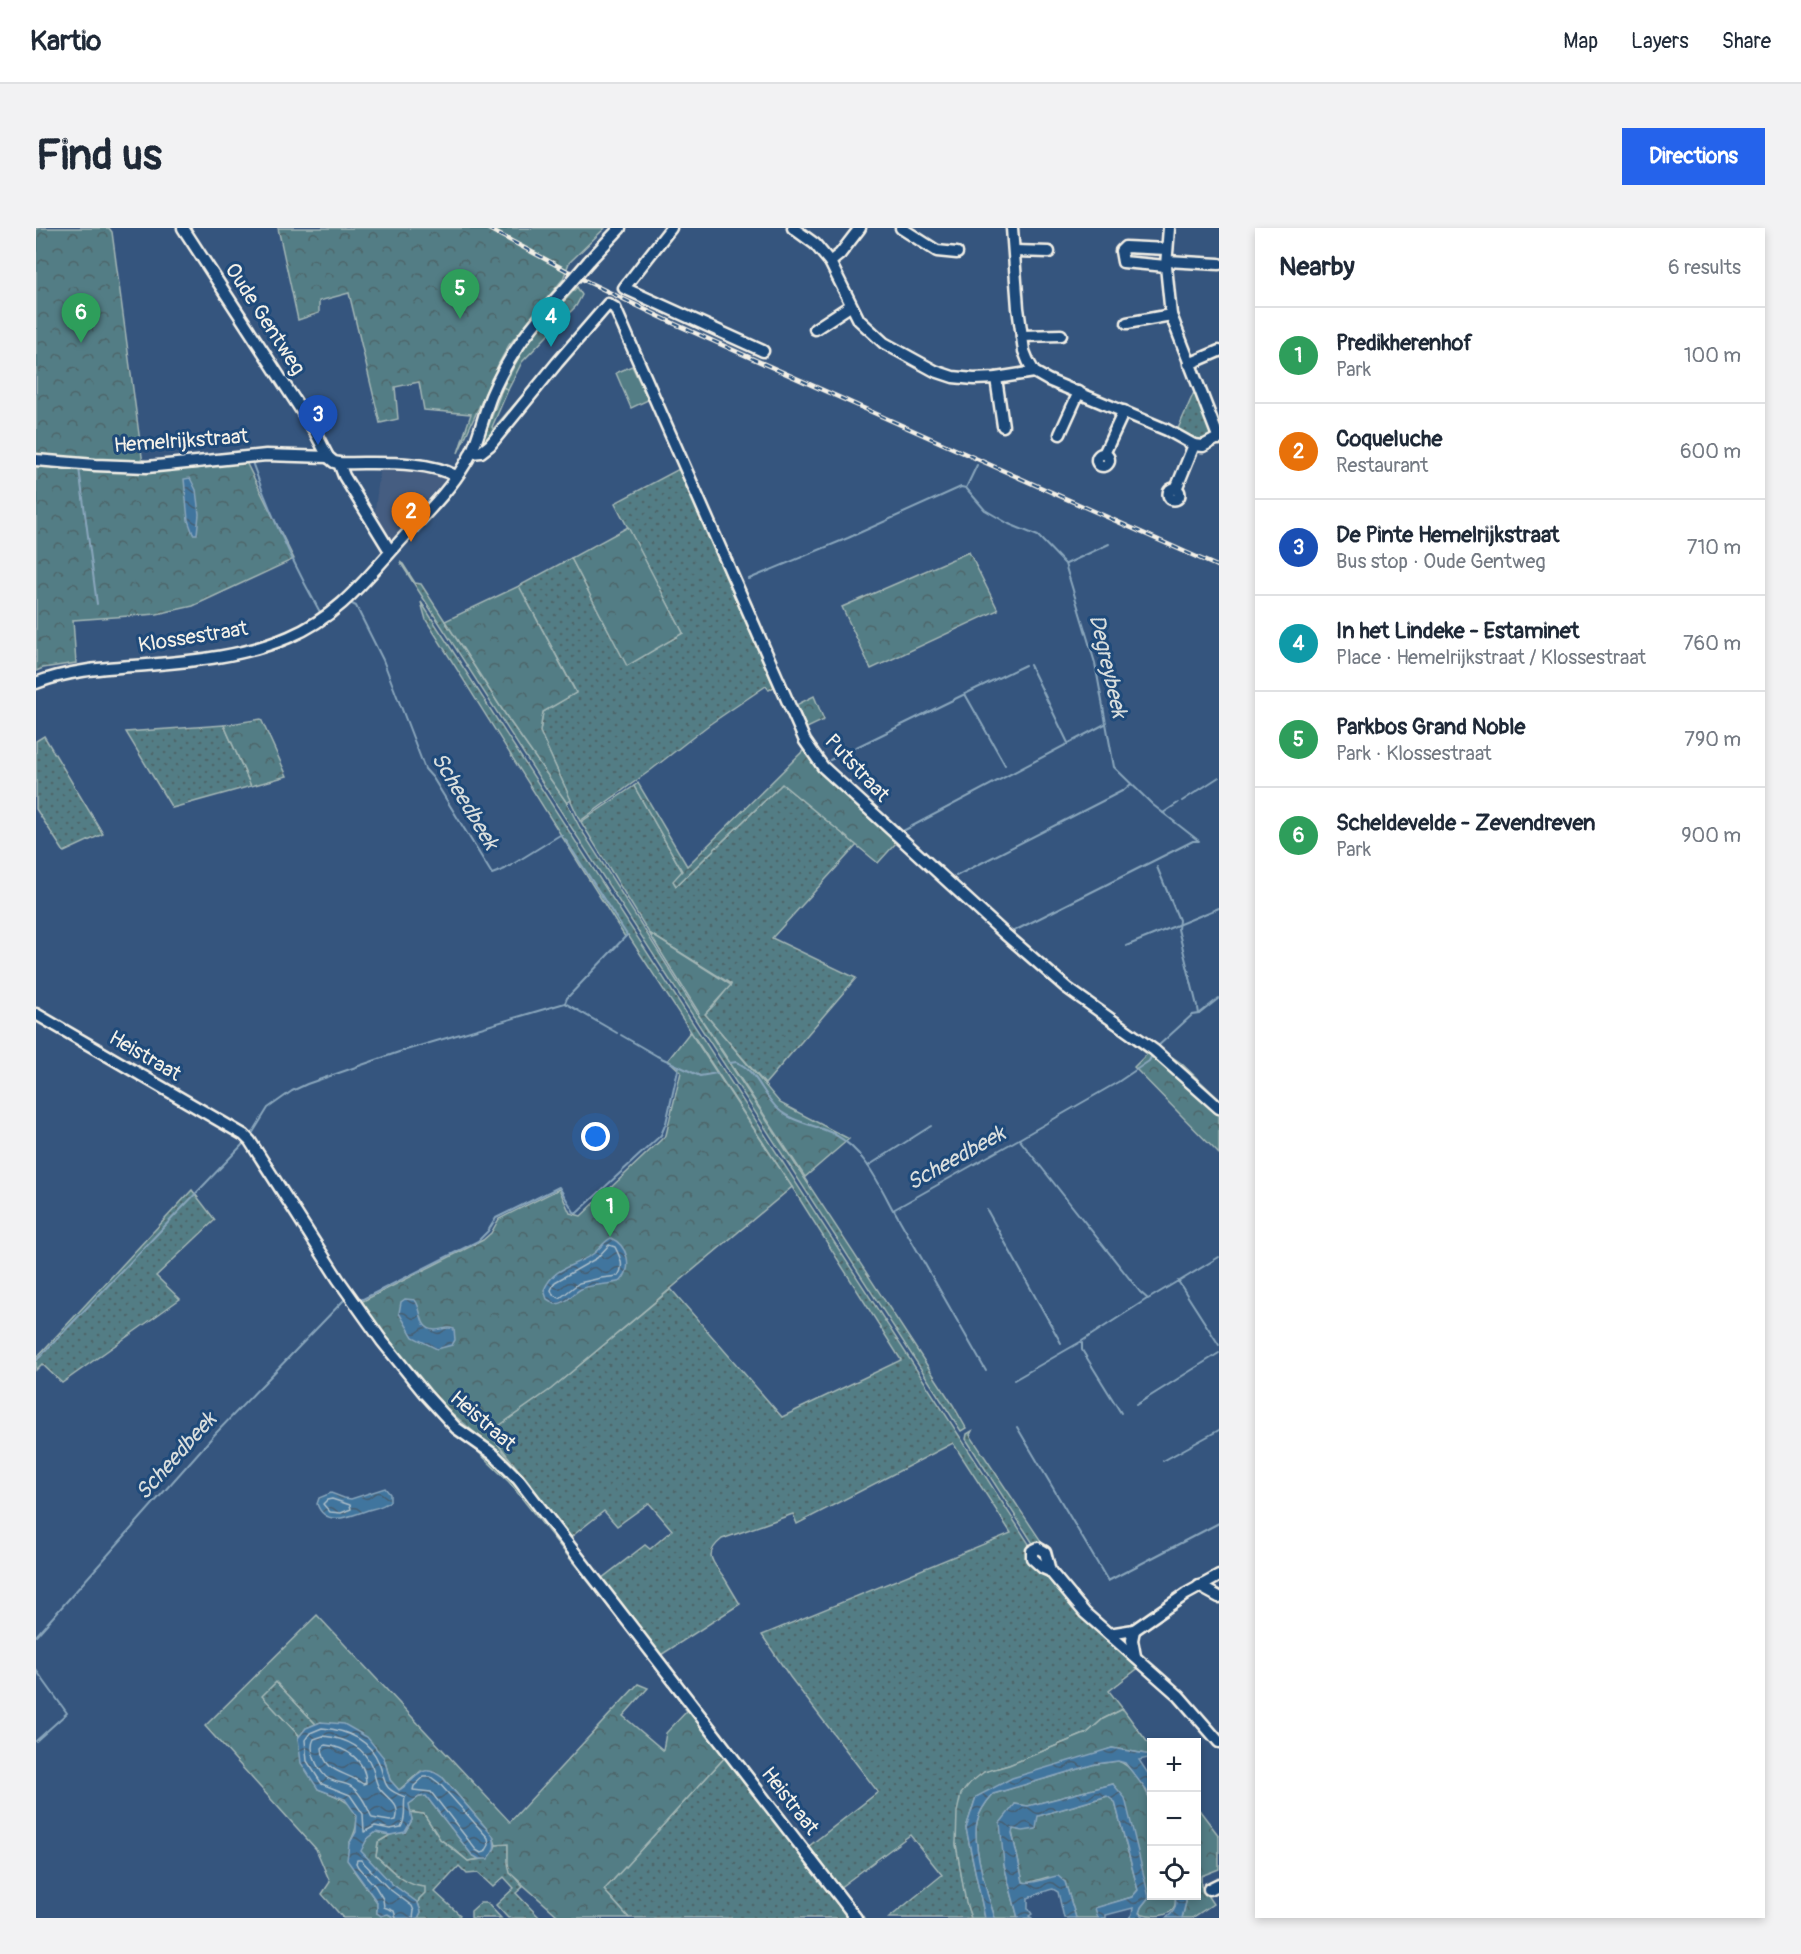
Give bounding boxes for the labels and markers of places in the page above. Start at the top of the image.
pin: 5 [440,270,480,319]
pin: 6 [62,294,100,343]
pin: 4 [532,298,570,347]
pin: 3 [298,396,338,445]
pin: 2 [392,492,430,542]
pin: 1 [590,1188,630,1237]

